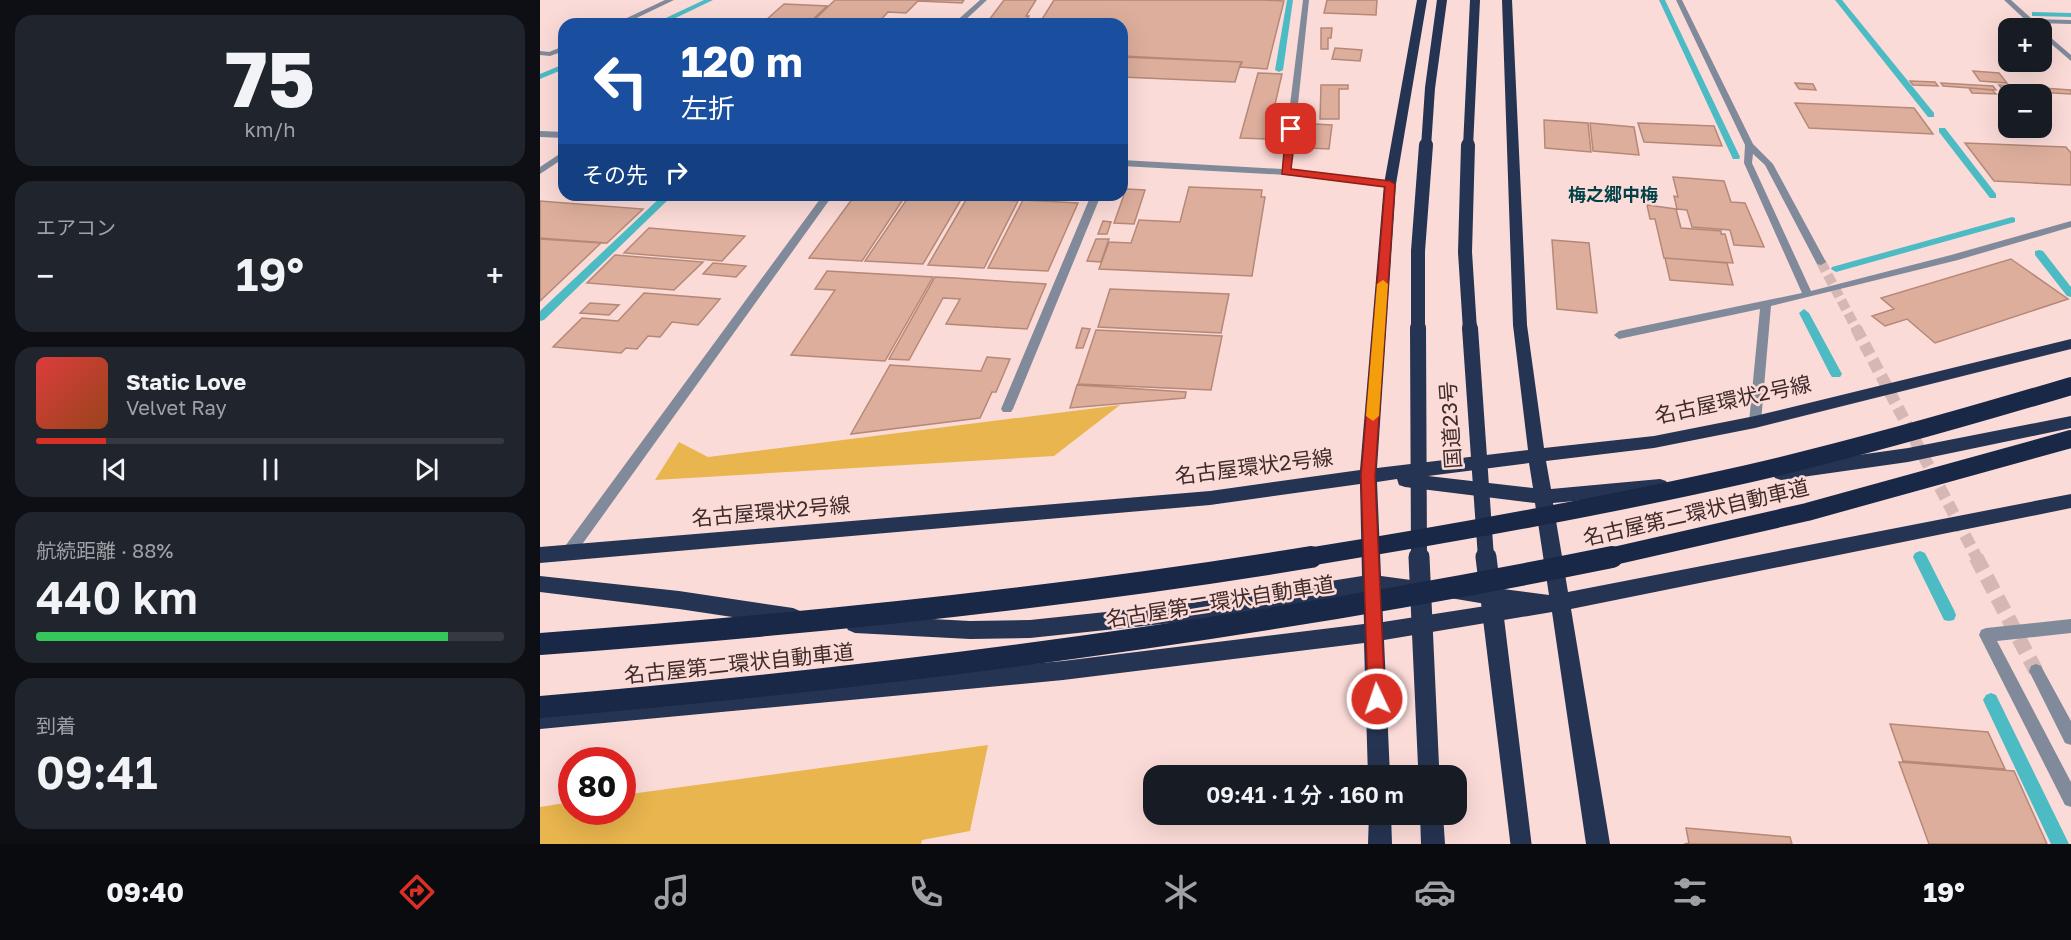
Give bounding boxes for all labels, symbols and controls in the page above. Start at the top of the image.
map controls [1998,18,2052,138]
button: + [1998,18,2052,72]
text: 75 [225,31,315,124]
text: 120 m [681,36,803,86]
icon: left [582,42,660,120]
button: − [1998,84,2052,138]
text: 左折 [681,92,735,124]
pin [1265,103,1316,154]
icon: arrive [1274,112,1307,145]
text: km/h [245,117,295,141]
icon: right [660,156,693,189]
text: その先 [582,161,648,188]
district label: 梅之郷中梅 [1568,183,1658,205]
text: エアコン [36,215,116,239]
text: 19° [236,247,304,301]
text: − [36,256,54,295]
text: + [486,256,504,295]
text: Static Love [126,368,246,395]
street label: 名古屋環状2号線 [1652,370,1813,428]
street label: 国道23号 [1434,381,1466,470]
text: Velvet Ray [126,395,227,419]
street label: 名古屋環状2号線 [1173,443,1334,489]
icon: previous [98,453,131,486]
icon: pause [254,453,287,486]
icon: next [410,453,443,486]
street label: 名古屋第二環状自動車道 [1580,473,1811,551]
street label: 名古屋環状2号線 [690,491,851,531]
text: 航続距離 · 88% [36,538,173,562]
text: 440 km [36,570,198,624]
street label: 名古屋第二環状自動車道 [1104,570,1336,632]
street label: 名古屋第二環状自動車道 [623,638,855,688]
position arrow [1345,667,1409,731]
text: 到着 [36,713,76,737]
text: 09:41 [36,745,158,799]
speed limit sign: 80 [558,747,636,825]
text: 09:41 · 1 分 · 160 m [1206,781,1404,808]
icon: directions [396,871,438,913]
icon: music [651,871,693,913]
icon: phone [905,871,947,913]
icon: climate [1160,871,1202,913]
icon: car [1414,871,1456,913]
icon: filters [1669,871,1711,913]
text: 09:40 [106,876,184,908]
text: 19° [1923,876,1965,908]

